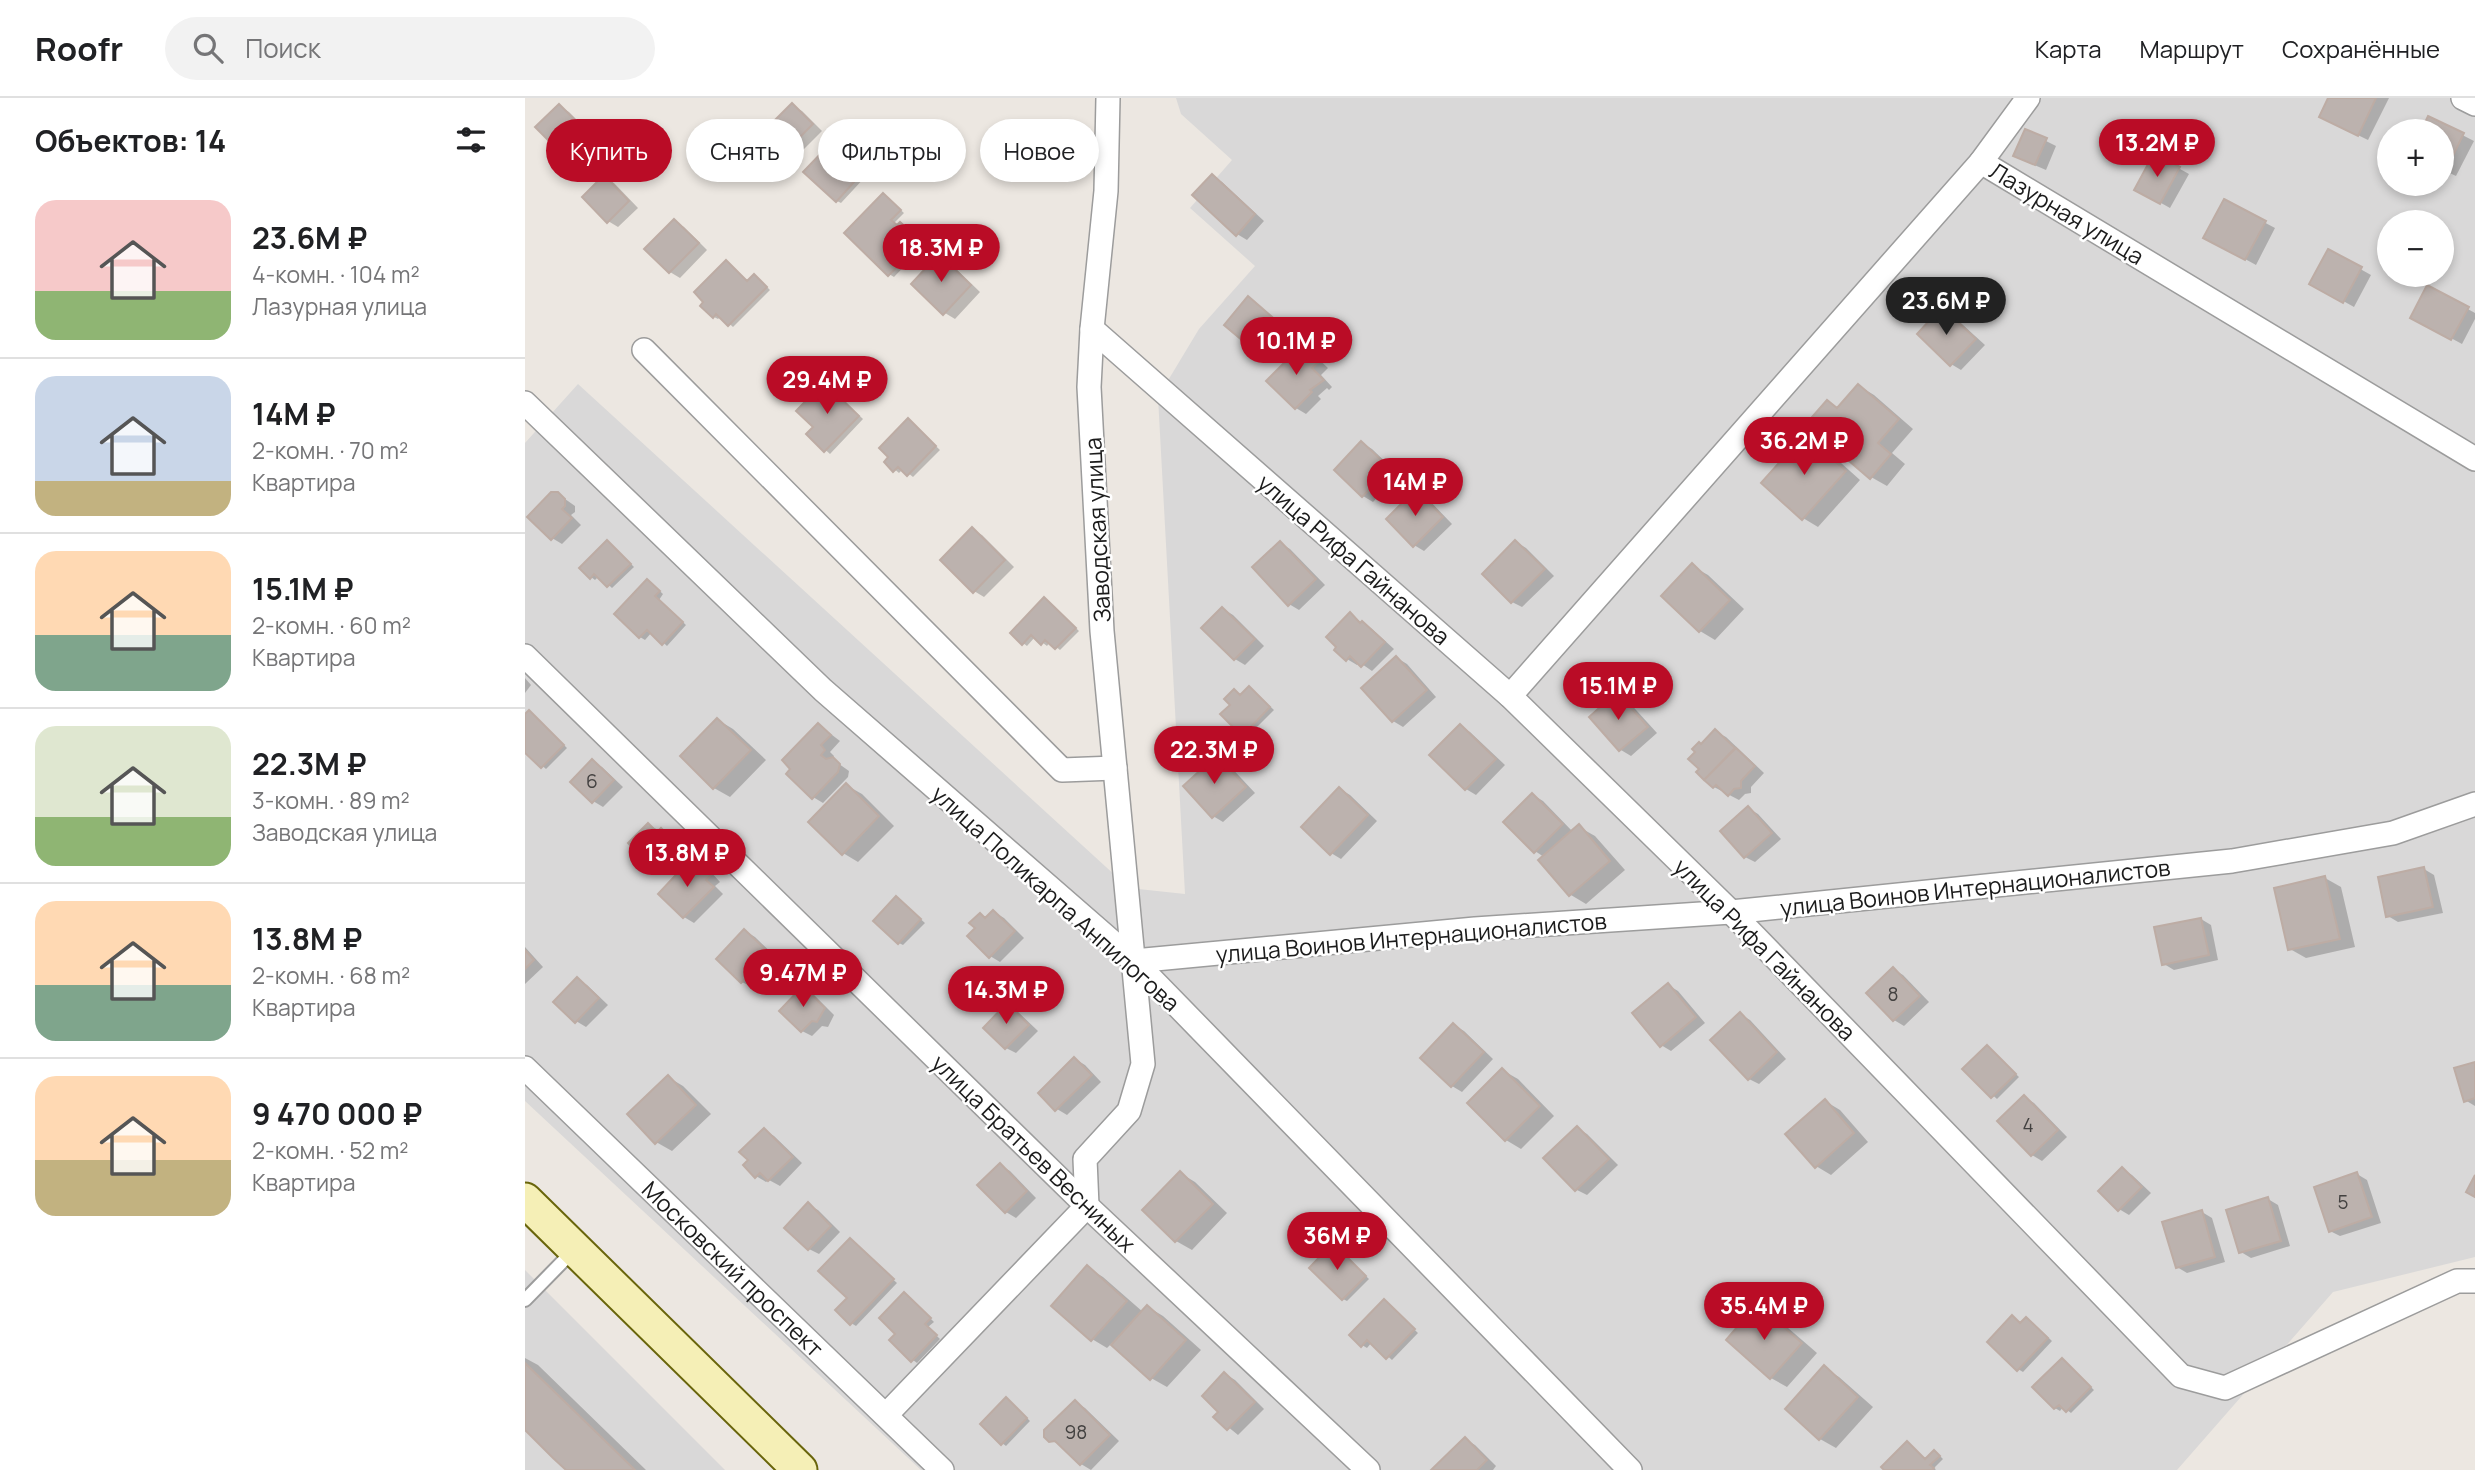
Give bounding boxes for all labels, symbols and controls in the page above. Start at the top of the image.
search box [165,17,655,80]
text: Roofr [35,26,123,71]
icon: search [189,29,227,67]
text: Поиск [245,30,321,66]
text: Карта [2035,32,2102,65]
text: Маршрут [2140,32,2244,65]
text: Сохранённые [2282,32,2440,65]
chip: Купить [546,119,672,182]
chip: Снять [686,119,804,182]
chip: Фильтры [818,119,966,182]
chip: Новое [980,119,1099,182]
map controls [2377,119,2454,287]
button: + [2377,119,2454,196]
text: Объектов: 14 [35,120,226,161]
pin: 13.2M ₽ [2092,120,2222,179]
icon: filters [452,121,490,159]
text: 13.2M ₽ [2115,126,2199,158]
street label: Лазурная улица [1984,154,2150,272]
button: − [2377,210,2454,287]
text: 23.6M ₽ [252,217,367,258]
pin: 18.3M ₽ [876,225,1006,284]
icon: home [91,228,175,312]
text: 18.3M ₽ [899,231,983,263]
text: 4-комн. · 104 m² [252,258,420,290]
pin: 23.6M ₽ [1881,278,2011,337]
text: 23.6M ₽ [1902,284,1990,316]
text: Лазурная улица [252,290,427,322]
pin: 10.1M ₽ [1231,317,1361,377]
text: 10.1M ₽ [1256,324,1336,356]
pin: 29.4M ₽ [762,356,892,416]
text: 29.4M ₽ [783,363,871,395]
text: 14M ₽ [252,393,336,434]
icon: home [91,404,175,488]
pin: 36.2M ₽ [1739,418,1869,477]
text: 36.2M ₽ [1760,424,1848,456]
text: 2-комн. · 70 m² [252,434,408,466]
street label: Заводская улица [1076,437,1118,623]
pin: 14M ₽ [1366,458,1464,518]
text: 14M ₽ [1383,465,1447,497]
text: Квартира [252,466,356,498]
street label: улица Рифа Гайнанова [1251,466,1457,652]
text: 15.1M ₽ [252,568,354,609]
icon: home [91,579,175,663]
text: 2-комн. · 60 m² [252,609,411,641]
text: Квартира [252,641,356,673]
pin: 15.1M ₽ [1553,662,1683,722]
text: 15.1M ₽ [1579,669,1657,701]
pin: 22.3M ₽ [1149,726,1279,786]
text: 22.3M ₽ [1170,733,1258,765]
text: 22.3M ₽ [252,743,366,784]
icon: home [91,754,175,838]
house number: 6 [586,768,598,794]
street label: улица Поликарпа Анпилогова [925,778,1187,1018]
text: 3-комн. · 89 m² [252,784,410,816]
text: Заводская улица [252,816,437,848]
pin: 13.8M ₽ [622,830,752,889]
text: 13.8M ₽ [645,836,729,868]
street label: улица Рифа Гайнанова [1667,851,1863,1047]
street label: улица Воинов Интернационалистов [1778,851,2172,923]
street label: улица Воинов Интернационалистов [1214,904,1608,970]
text: 13.8M ₽ [252,918,362,959]
icon: home [91,929,175,1013]
pin: 9.47M ₽ [738,950,868,1009]
text: 9.47M ₽ [759,956,847,988]
text: 2-комн. · 68 m² [252,959,410,991]
pin: 14.3M ₽ [941,967,1071,1026]
text: 14.3M ₽ [964,973,1048,1005]
house number: 8 [1887,981,1899,1007]
text: Квартира [252,991,356,1023]
street label: улица Братьев Весниных [925,1047,1143,1259]
text: 9 470 000 ₽ [252,1093,422,1134]
icon: home [91,1104,175,1188]
house number: 4 [2022,1112,2034,1138]
text: 2-комн. · 52 m² [252,1134,408,1166]
text: Квартира [252,1166,356,1198]
street label: Московский проспект [635,1174,831,1364]
house number: 5 [2338,1189,2349,1215]
pin: 36M ₽ [1288,1212,1386,1272]
text: 36M ₽ [1303,1219,1371,1251]
pin: 35.4M ₽ [1699,1282,1829,1342]
text: 35.4M ₽ [1720,1289,1808,1321]
house number: 98 [1065,1419,1087,1445]

